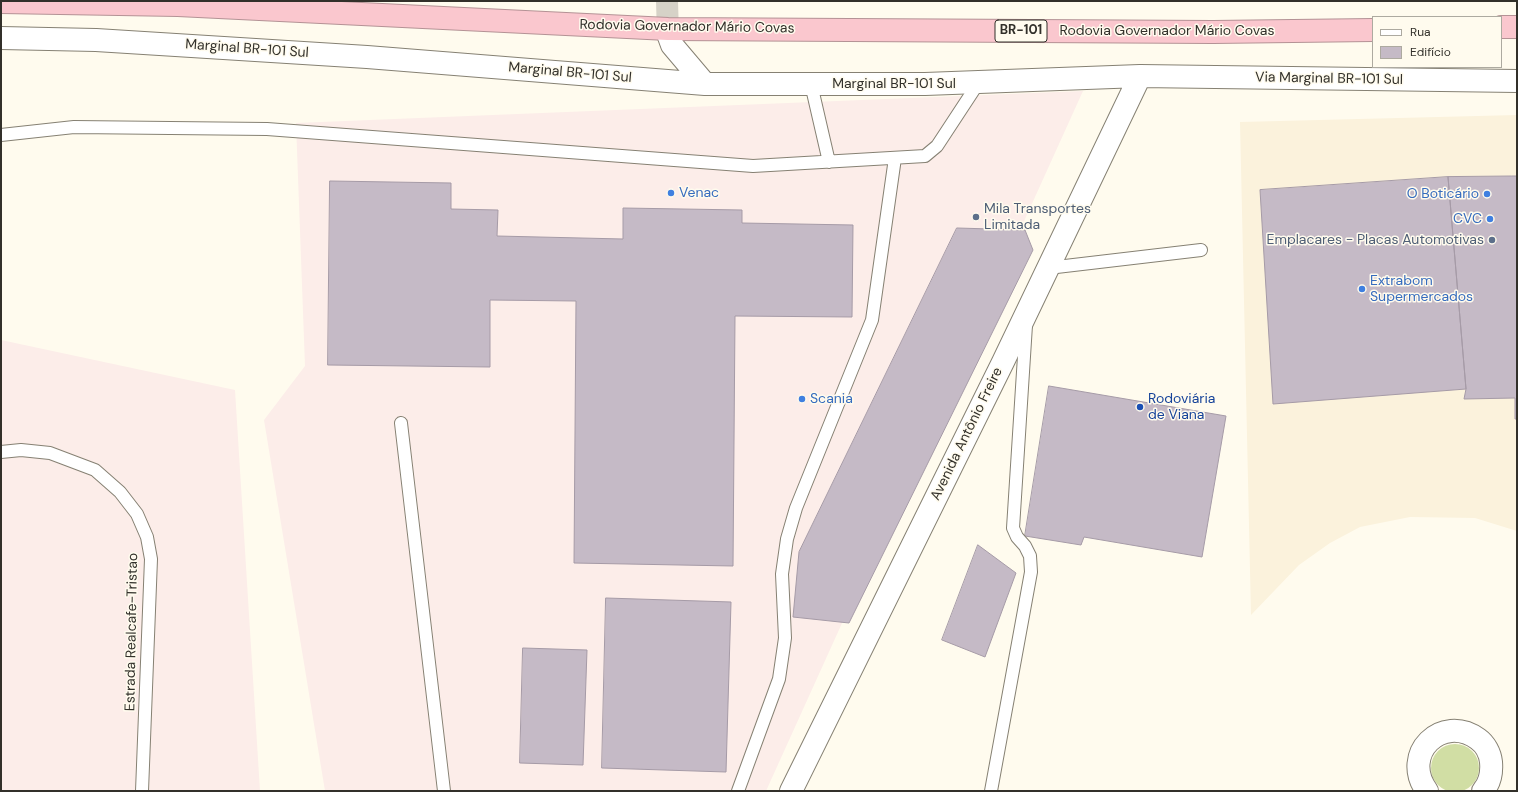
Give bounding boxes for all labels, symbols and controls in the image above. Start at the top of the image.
legend [1372,16,1502,68]
street label: Rodovia Governador Mário Covas [579,17,795,37]
road number: BR-101 [995,20,1047,42]
street label: Rodovia Governador Mário Covas [1060,23,1274,39]
text: Rua [1410,24,1431,40]
street label: Marginal BR-101 Sul [185,36,309,62]
text: Edifício [1410,44,1451,60]
street label: Marginal BR-101 Sul [508,59,632,87]
street label: Via Marginal BR-101 Sul [1255,69,1403,89]
street label: Marginal BR-101 Sul [832,76,956,92]
place label: Venac [679,185,719,201]
place label: O Boticário [1407,186,1479,202]
marker: Venac [666,188,676,198]
marker: O Boticário [1482,189,1492,199]
place label: Mila Transportes Limitada [984,201,1091,234]
place label: CVC [1453,211,1482,227]
marker: Mila Transportes Limitada [971,212,981,222]
marker: CVC [1485,214,1495,224]
place label: Emplacares - Placas Automotivas [1267,232,1484,248]
marker: Emplacares - Placas Automotivas [1487,235,1497,245]
place label: Extrabom Supermercados [1370,273,1473,306]
marker: Extrabom Supermercados [1357,284,1367,294]
street label: Avenida Antônio Freire [927,365,1007,503]
place label: Scania [810,391,853,407]
place label: Rodoviária de Viana [1148,391,1215,424]
marker: Scania [797,394,807,404]
marker: Rodoviária de Viana [1135,402,1145,412]
street label: Estrada Realcafe-Tristao [122,553,142,711]

